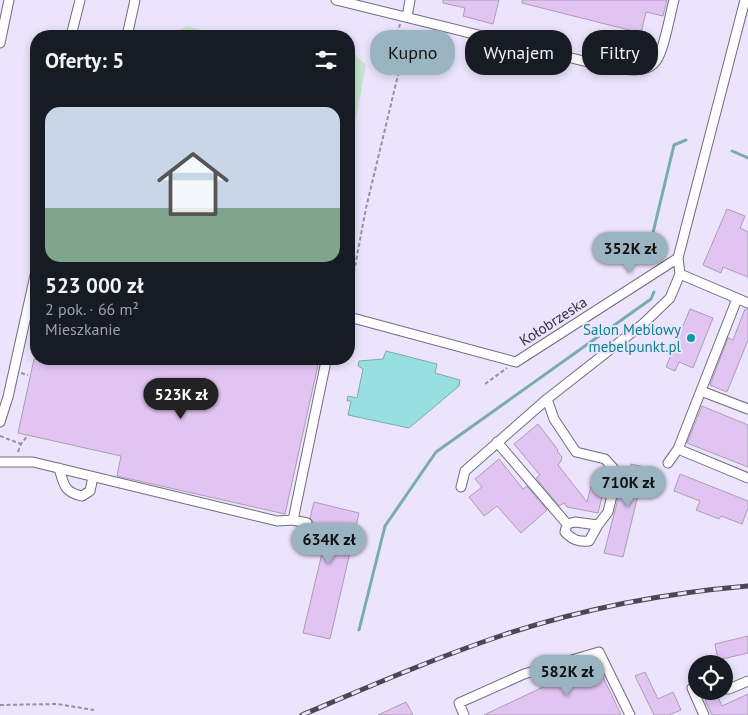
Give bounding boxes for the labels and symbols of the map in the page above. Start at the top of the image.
pin: 352K zł [584,232,676,274]
street label: Kołobrzeska [515,292,591,350]
place label: Salon Meblowy mebelpunkt.pl [583,320,682,356]
marker: Salon Meblowy mebelpunkt.pl [685,332,697,344]
pin: 523K zł [135,378,227,420]
pin: 710K zł [582,466,674,508]
pin: 634K zł [283,522,375,565]
pin: 582K zł [521,654,613,697]

